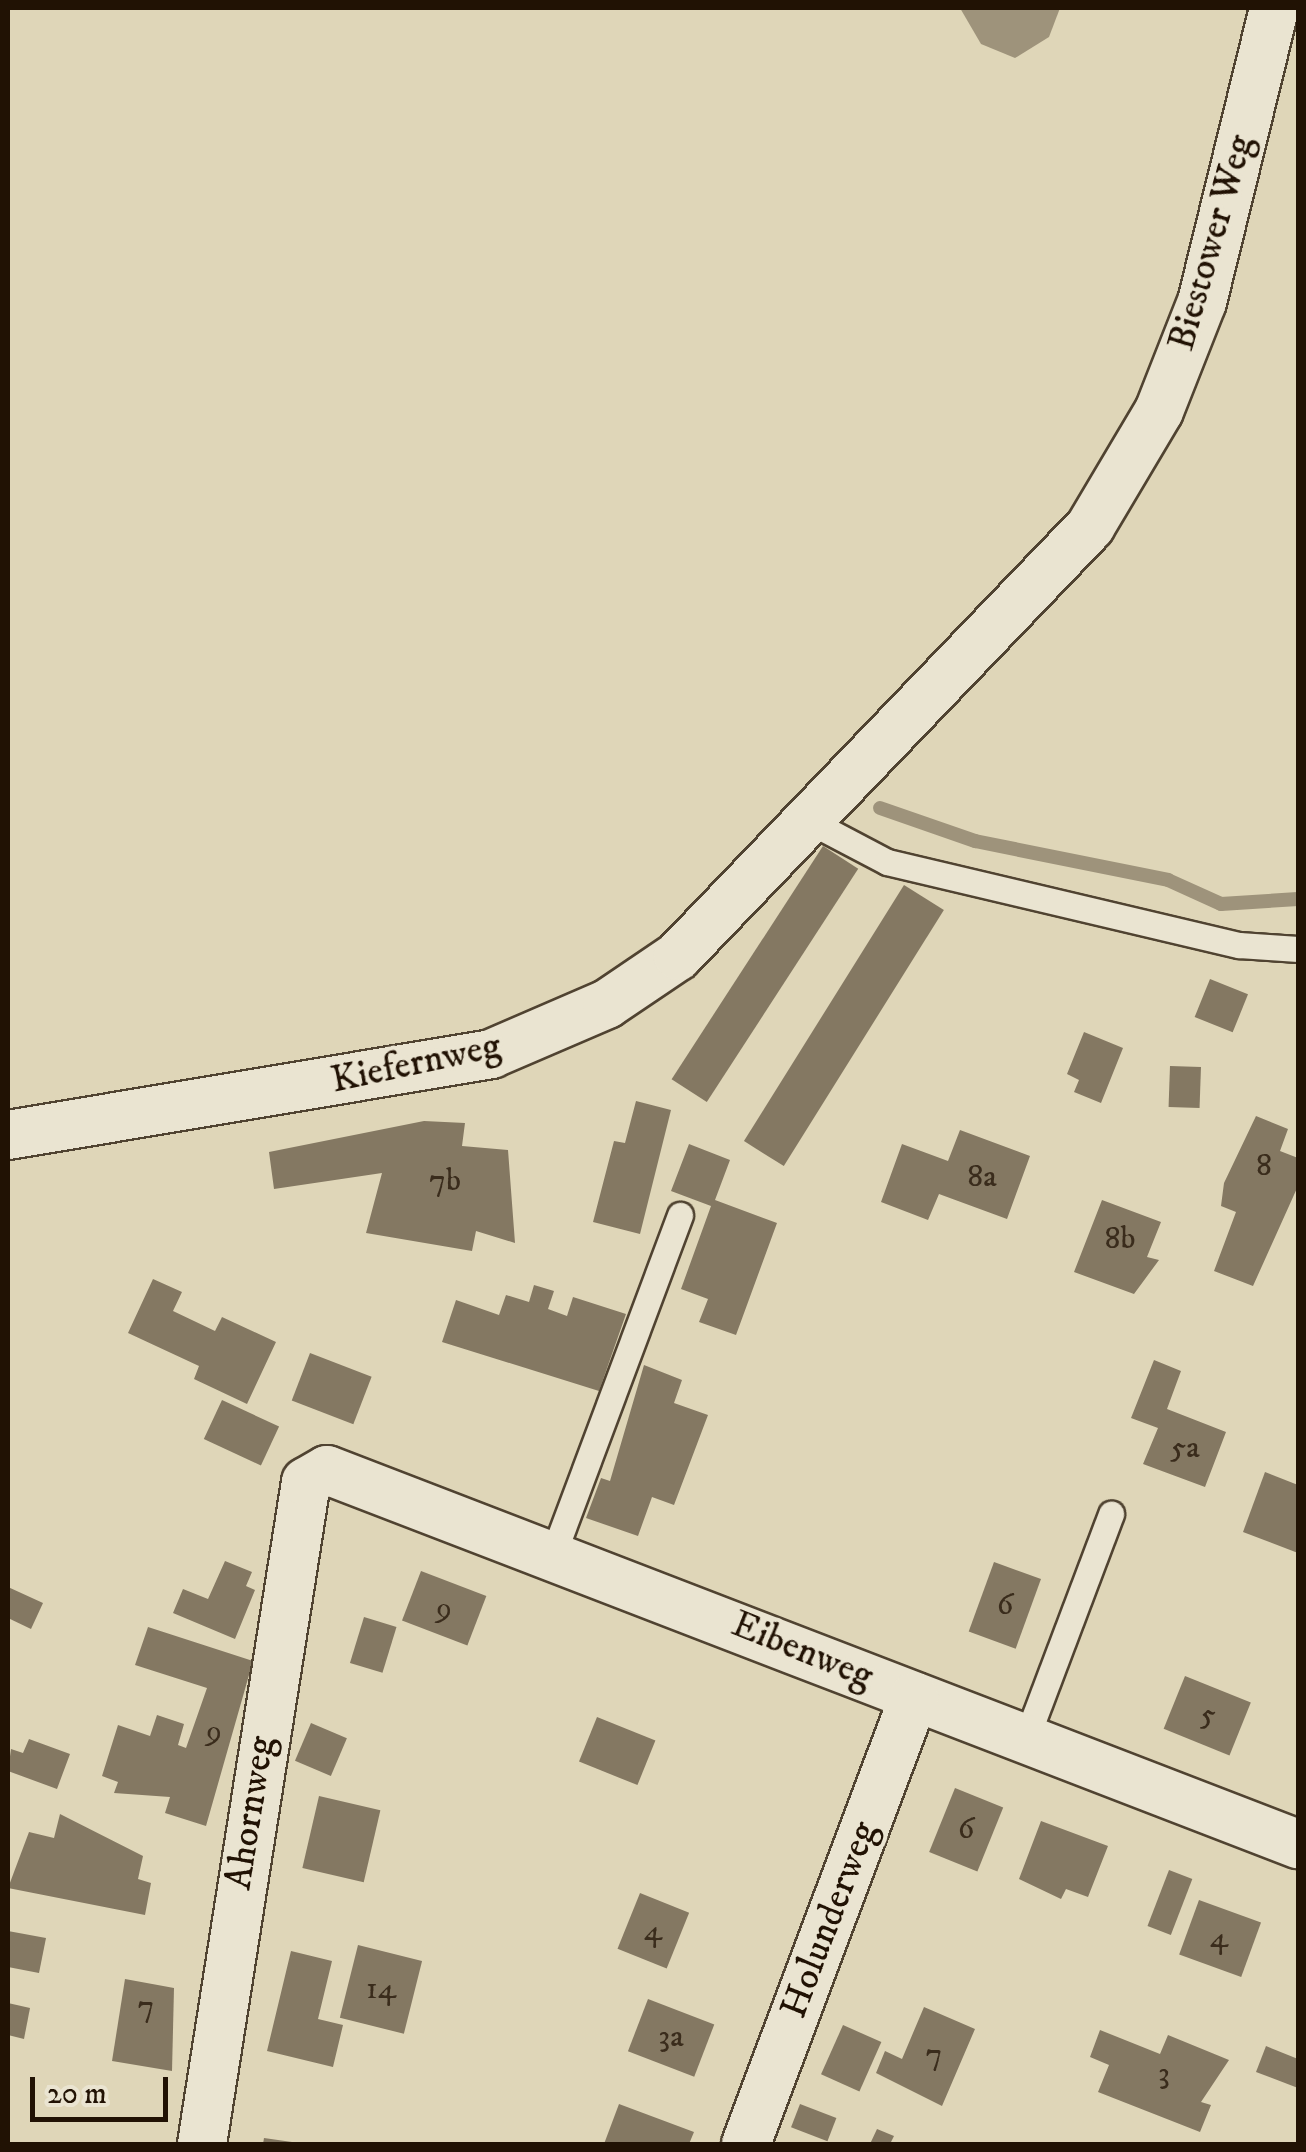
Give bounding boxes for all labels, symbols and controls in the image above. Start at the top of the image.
street label: Biestower Weg [1159,130,1265,356]
street label: Kiefernweg [327,1024,505,1104]
house number: 8 [1256,1147,1272,1185]
house number: 8a [967,1158,997,1196]
house number: 7b [429,1162,461,1200]
house number: 8b [1104,1220,1136,1258]
house number: 5a [1170,1429,1200,1467]
house number: 6 [997,1586,1013,1624]
house number: 9 [436,1589,452,1627]
street label: Eibenweg [725,1602,879,1700]
house number: 5 [1200,1696,1216,1734]
house number: 9 [206,1712,222,1750]
street label: Ahornweg [216,1733,286,1893]
house number: 6 [958,1810,974,1848]
street label: Holunderweg [772,1815,888,2025]
house number: 4 [644,1912,662,1950]
house number: 4 [1210,1919,1228,1957]
house number: 14 [366,1970,396,2008]
house number: 7 [138,1988,154,2026]
house number: 3a [658,2018,684,2056]
house number: 7 [926,2036,942,2074]
house number: 3 [1158,2055,1170,2093]
scale bar [35,2057,172,2119]
text: 20 m [47,2076,107,2113]

